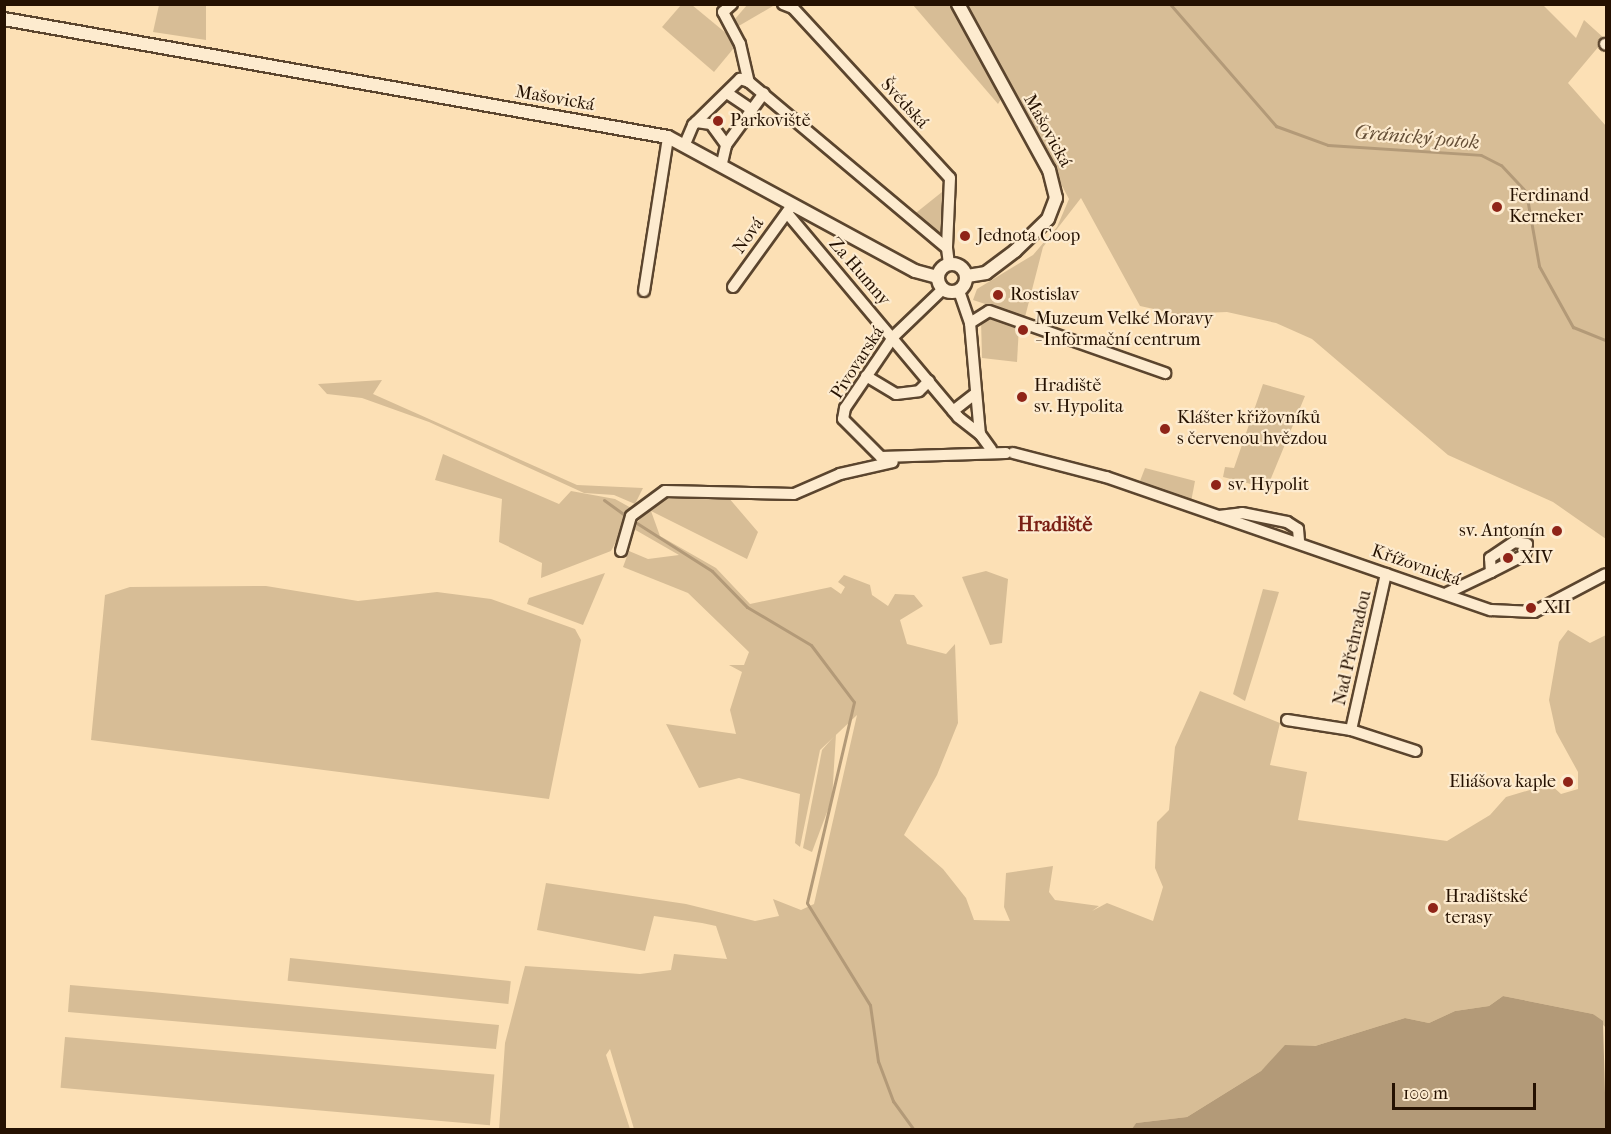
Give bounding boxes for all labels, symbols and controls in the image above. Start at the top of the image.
street label: Švédská [875,75,933,133]
street label: Mašovická [514,81,596,117]
street label: Mašovická [1018,91,1076,171]
place label: Parkoviště [730,110,811,132]
marker: Parkoviště [711,114,725,128]
water label: Gránický potok [1354,120,1480,154]
place label: Ferdinand Kerneker [1509,186,1589,228]
marker: Ferdinand Kerneker [1490,200,1504,214]
street label: Nová [729,214,769,258]
place label: Jednota Coop [977,225,1080,247]
marker: Jednota Coop [958,229,972,243]
street label: Za Humny [824,234,894,310]
place label: Rostislav [1010,284,1079,306]
marker: Rostislav [991,288,1005,302]
place label: Muzeum Velké Moravy - Informační centrum [1035,309,1213,352]
street label: Pivovarská [827,323,889,403]
marker: Muzeum Velké Moravy - Informační centrum [1016,323,1030,337]
place label: Hradiště sv. Hypolita [1034,376,1123,418]
marker: Hradiště sv. Hypolita [1015,390,1029,404]
place label: Klášter křižovníků s červenou hvězdou [1177,408,1327,450]
marker: Klášter křižovníků s červenou hvězdou [1158,422,1172,436]
place label: sv. Hypolit [1228,474,1309,496]
marker: sv. Hypolit [1209,478,1223,492]
district label: Hradiště [1018,512,1092,536]
place label: sv. Antonín [1459,520,1545,542]
marker: sv. Antonín [1550,524,1564,538]
street label: Křížovnická [1369,541,1463,591]
place label: XIV [1520,547,1553,569]
marker: XIV [1501,551,1515,565]
street label: Nad Přehradou [1329,588,1377,708]
place label: XII [1543,597,1571,619]
marker: XII [1524,601,1538,615]
place label: Eliášova kaple [1449,771,1556,793]
marker: Eliášova kaple [1561,775,1575,789]
place label: Hradištské terasy [1445,887,1528,930]
marker: Hradištské terasy [1426,901,1440,915]
scale bar [1395,1071,1539,1109]
text: 100 m [1403,1083,1448,1104]

